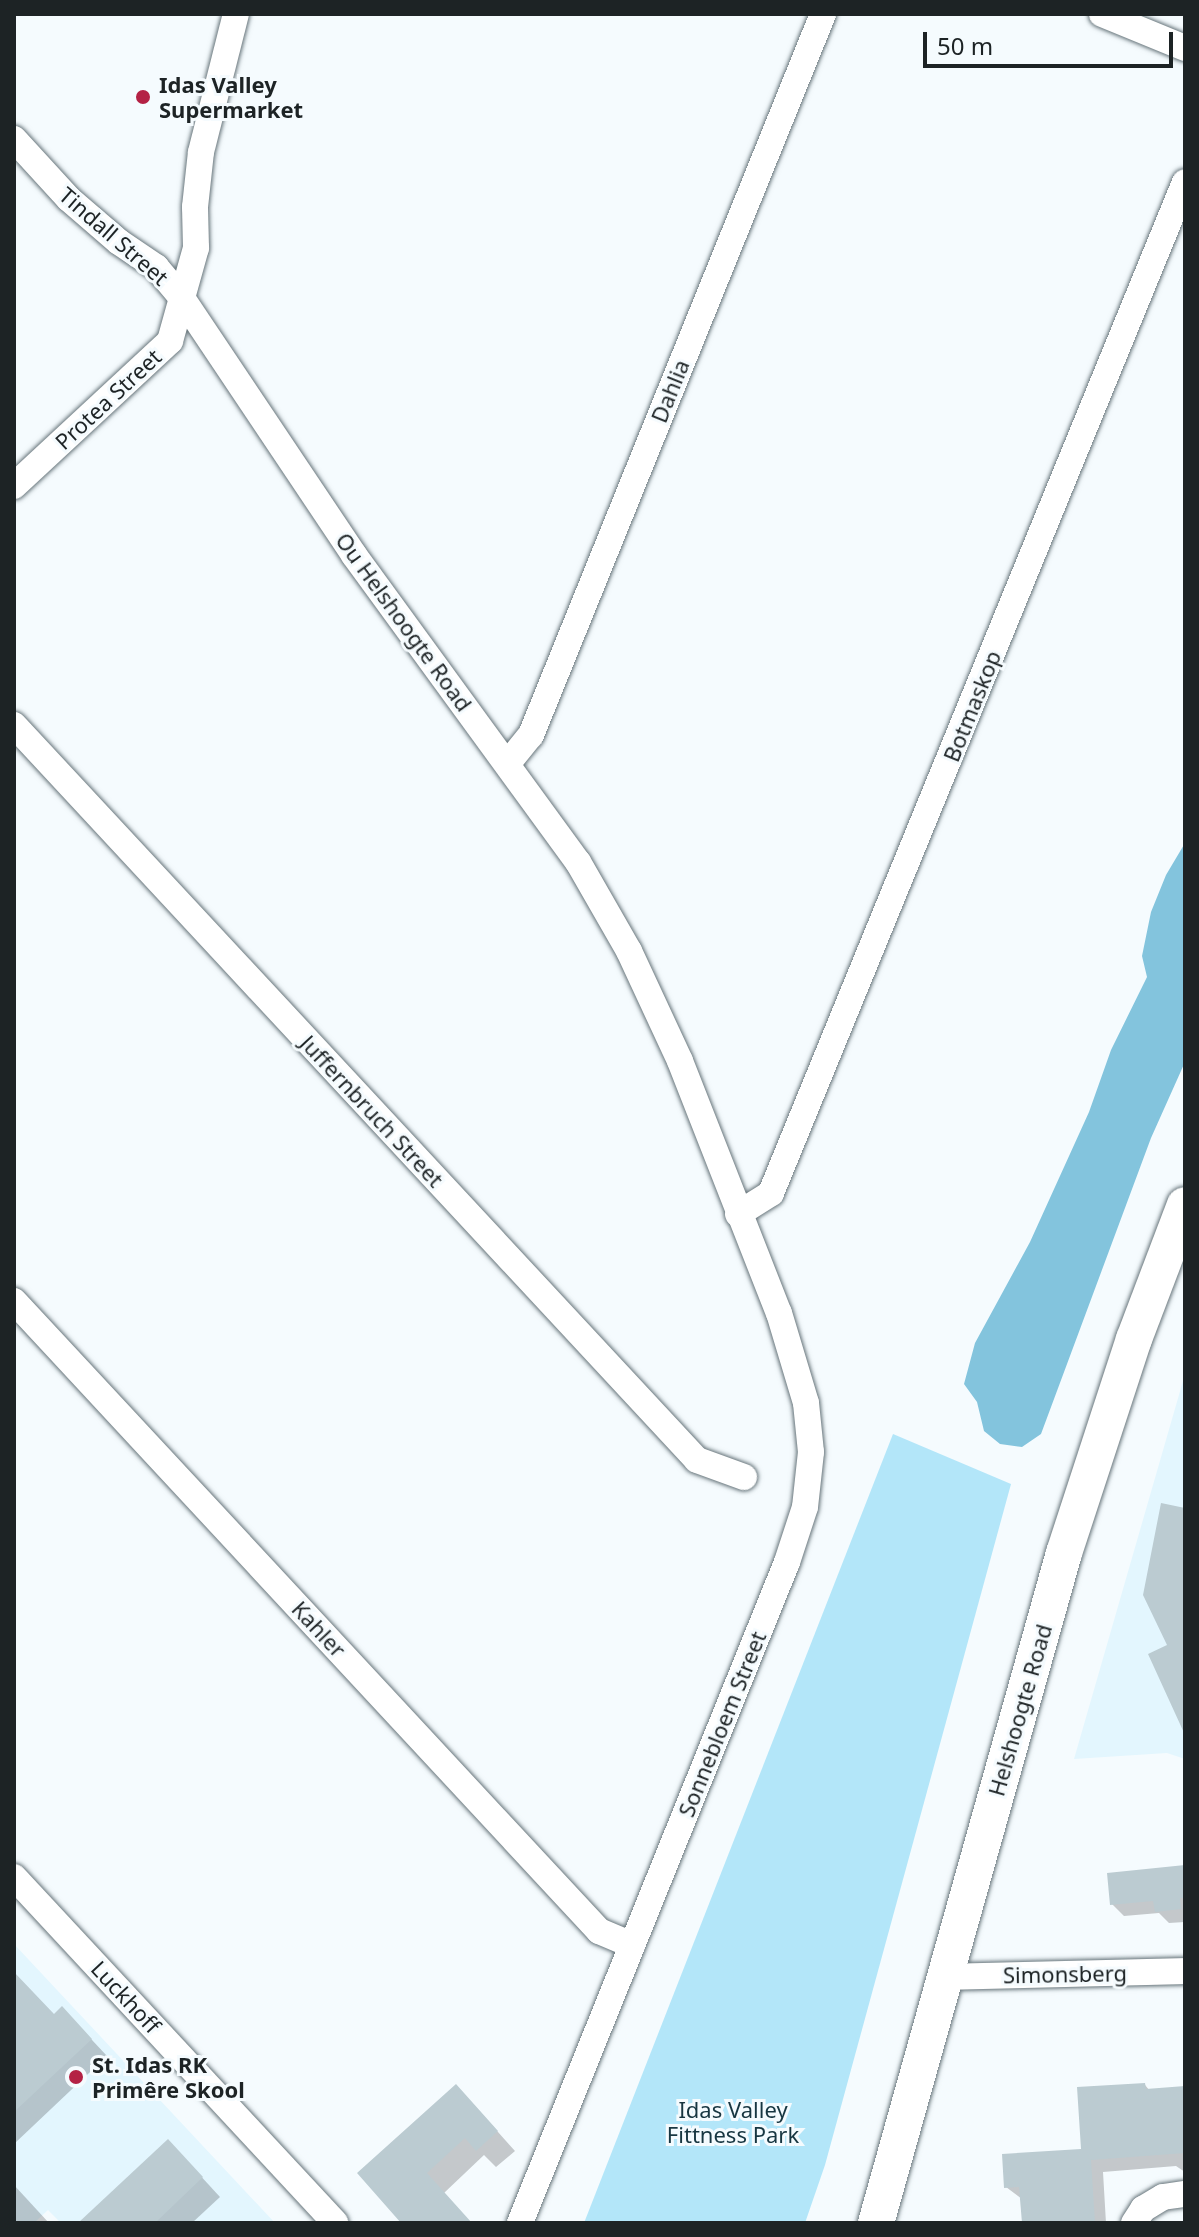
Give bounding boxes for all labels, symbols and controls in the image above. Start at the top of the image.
scale bar [927,16,1177,66]
text: 50 m [937,29,993,62]
place label: Idas Valley Supermarket [159,71,303,122]
marker: Idas Valley Supermarket [134,88,152,106]
street label: Tindall Street [54,181,174,291]
street label: Protea Street [50,343,166,455]
street label: Dahlia [645,356,695,426]
street label: Ou Helshoogte Road [330,528,478,716]
street label: Botmaskop [938,647,1006,765]
street label: Juffernbruch Street [295,1030,449,1192]
street label: Kahler [287,1596,351,1662]
street label: Helshoogte Road [983,1621,1057,1799]
street label: Sonnebloem Street [673,1627,771,1821]
street label: Luckhoff [86,1955,166,2039]
street label: Simonsberg [1003,1960,1127,1988]
place label: St. Idas RK Primêre Skool [92,2051,245,2102]
marker: St. Idas RK Primêre Skool [67,2068,85,2086]
park label: Idas Valley Fittness Park [667,2096,799,2148]

